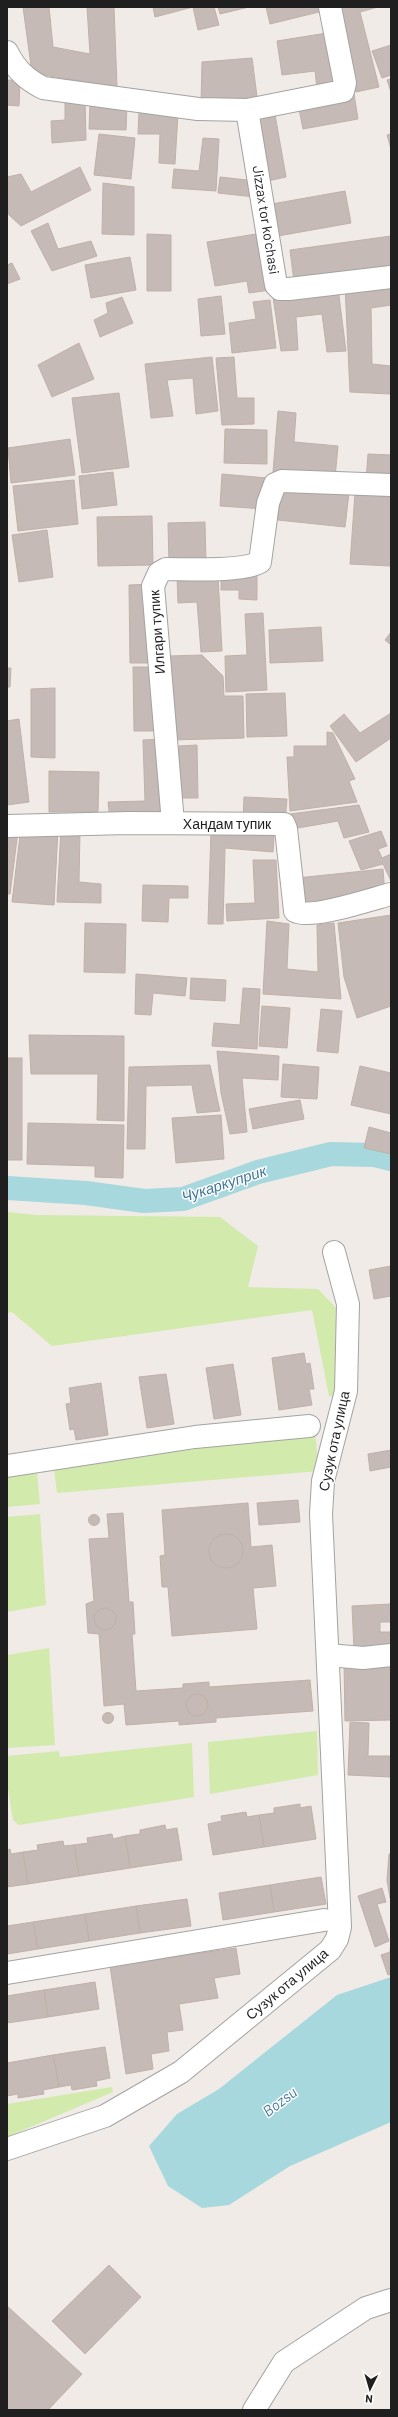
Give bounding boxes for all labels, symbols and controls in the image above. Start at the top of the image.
street label: Jizzax tor koʻchasi [250,164,283,275]
street label: Илгари тупик [145,589,168,675]
street label: Хандам тупик [183,815,272,832]
water label: Чукаркуприк [179,1161,269,1205]
street label: Сузук ота улица [315,1389,352,1493]
street label: Сузук ота улица [242,1944,331,2023]
water label: Bozsu [259,2082,300,2120]
north arrow [350,2369,390,2409]
text: N [365,2393,373,2406]

